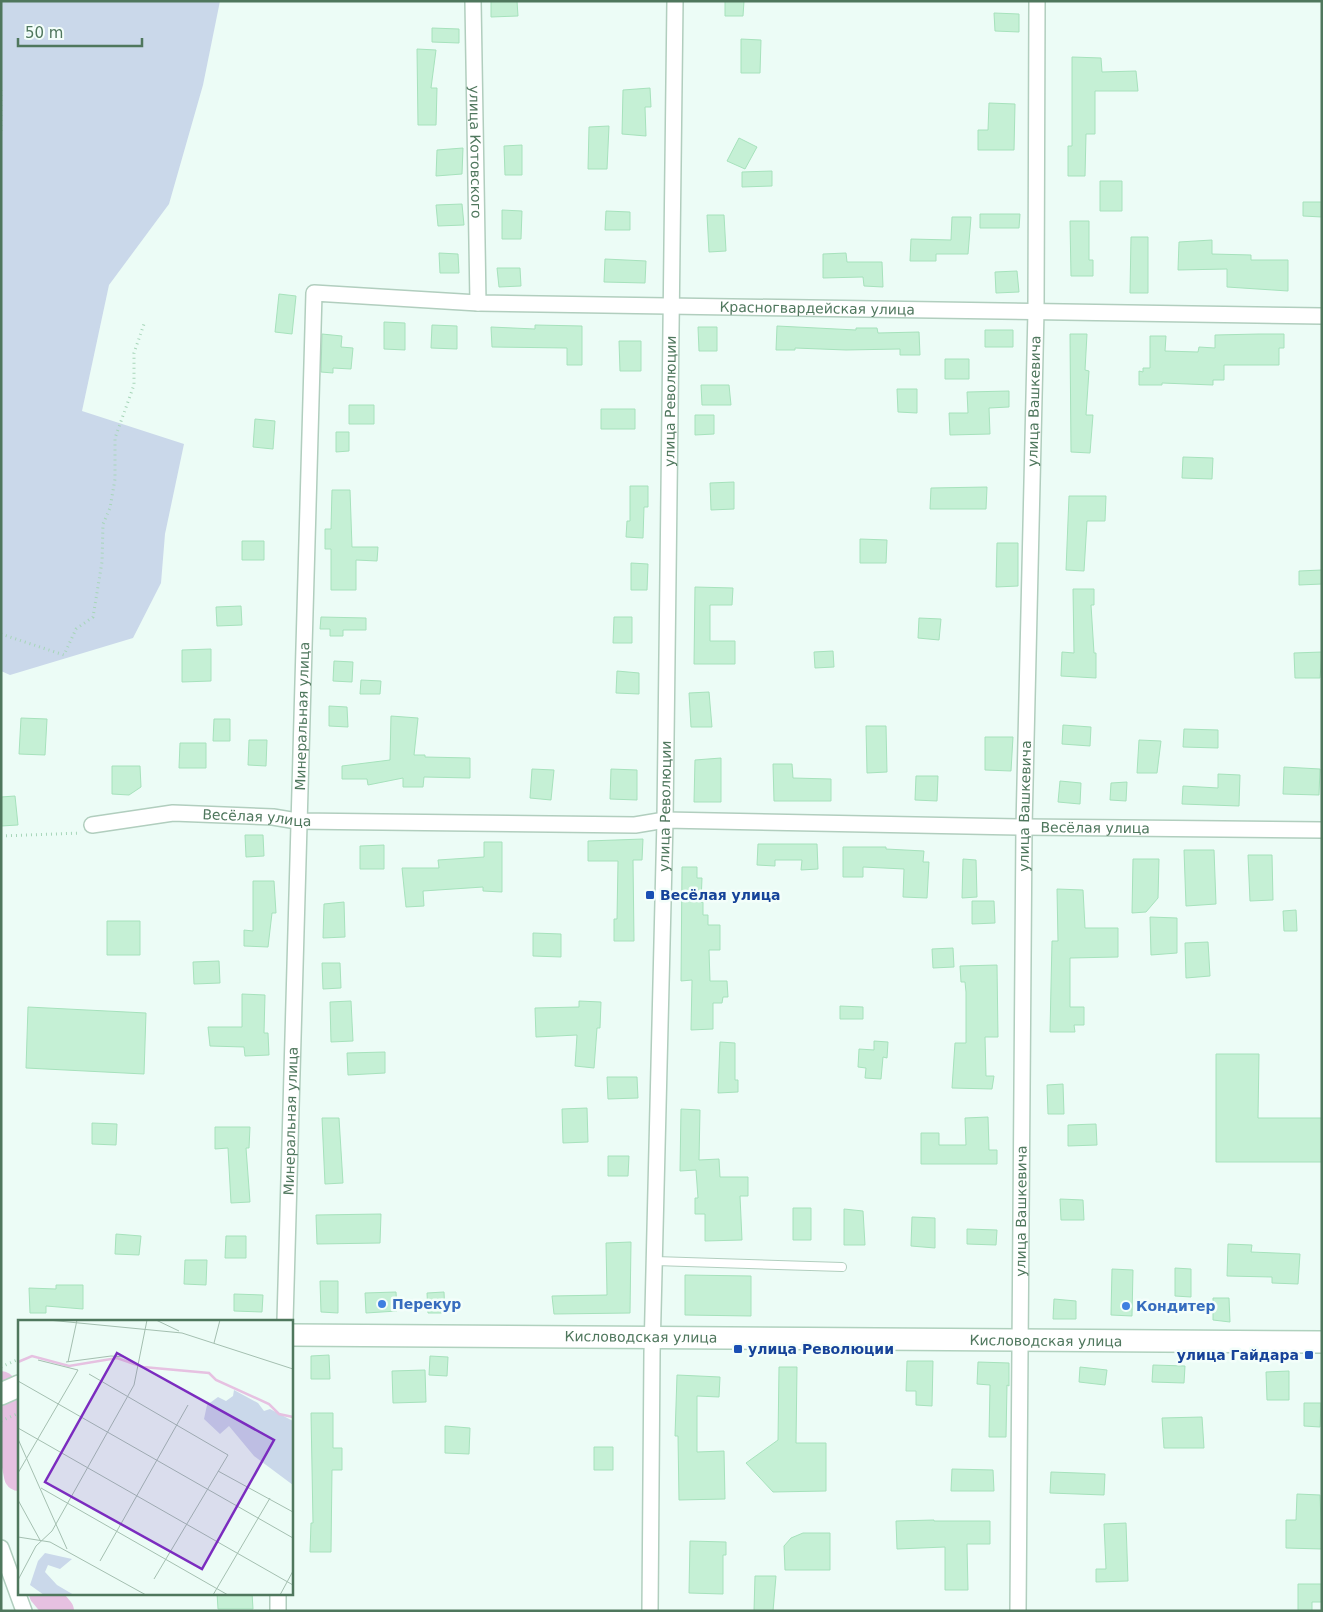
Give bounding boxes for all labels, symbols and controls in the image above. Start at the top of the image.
scale bar [18,15,141,47]
text: 50 m [25,24,63,42]
street label: улица Котовского [466,85,485,219]
street label: Красногвардейская улица [719,299,915,318]
street label: улица Революции [661,335,679,467]
street label: улица Вашкевича [1024,335,1043,467]
street label: Минеральная улица [292,642,312,791]
street label: улица Революции [656,740,674,872]
street label: улица Вашкевича [1016,740,1034,872]
street label: Весёлая улица [202,806,312,829]
street label: Весёлая улица [1040,819,1150,836]
place label: Весёлая улица [660,887,781,903]
marker: Весёлая улица [644,889,656,901]
street label: Минеральная улица [281,1046,301,1196]
street label: улица Вашкевича [1013,1145,1030,1277]
place label: Перекур [392,1296,461,1312]
marker: Перекур [376,1298,388,1310]
place label: Кондитер [1136,1298,1215,1314]
marker: Кондитер [1120,1300,1132,1312]
inset map [18,1320,292,1594]
street label: Кисловодская улица [564,1328,718,1346]
street label: Кисловодская улица [969,1332,1122,1349]
place label: улица Революции [748,1341,894,1357]
marker: улица Революции [732,1343,744,1355]
place label: улица Гайдара [1177,1347,1299,1363]
marker: улица Гайдара [1303,1349,1315,1361]

